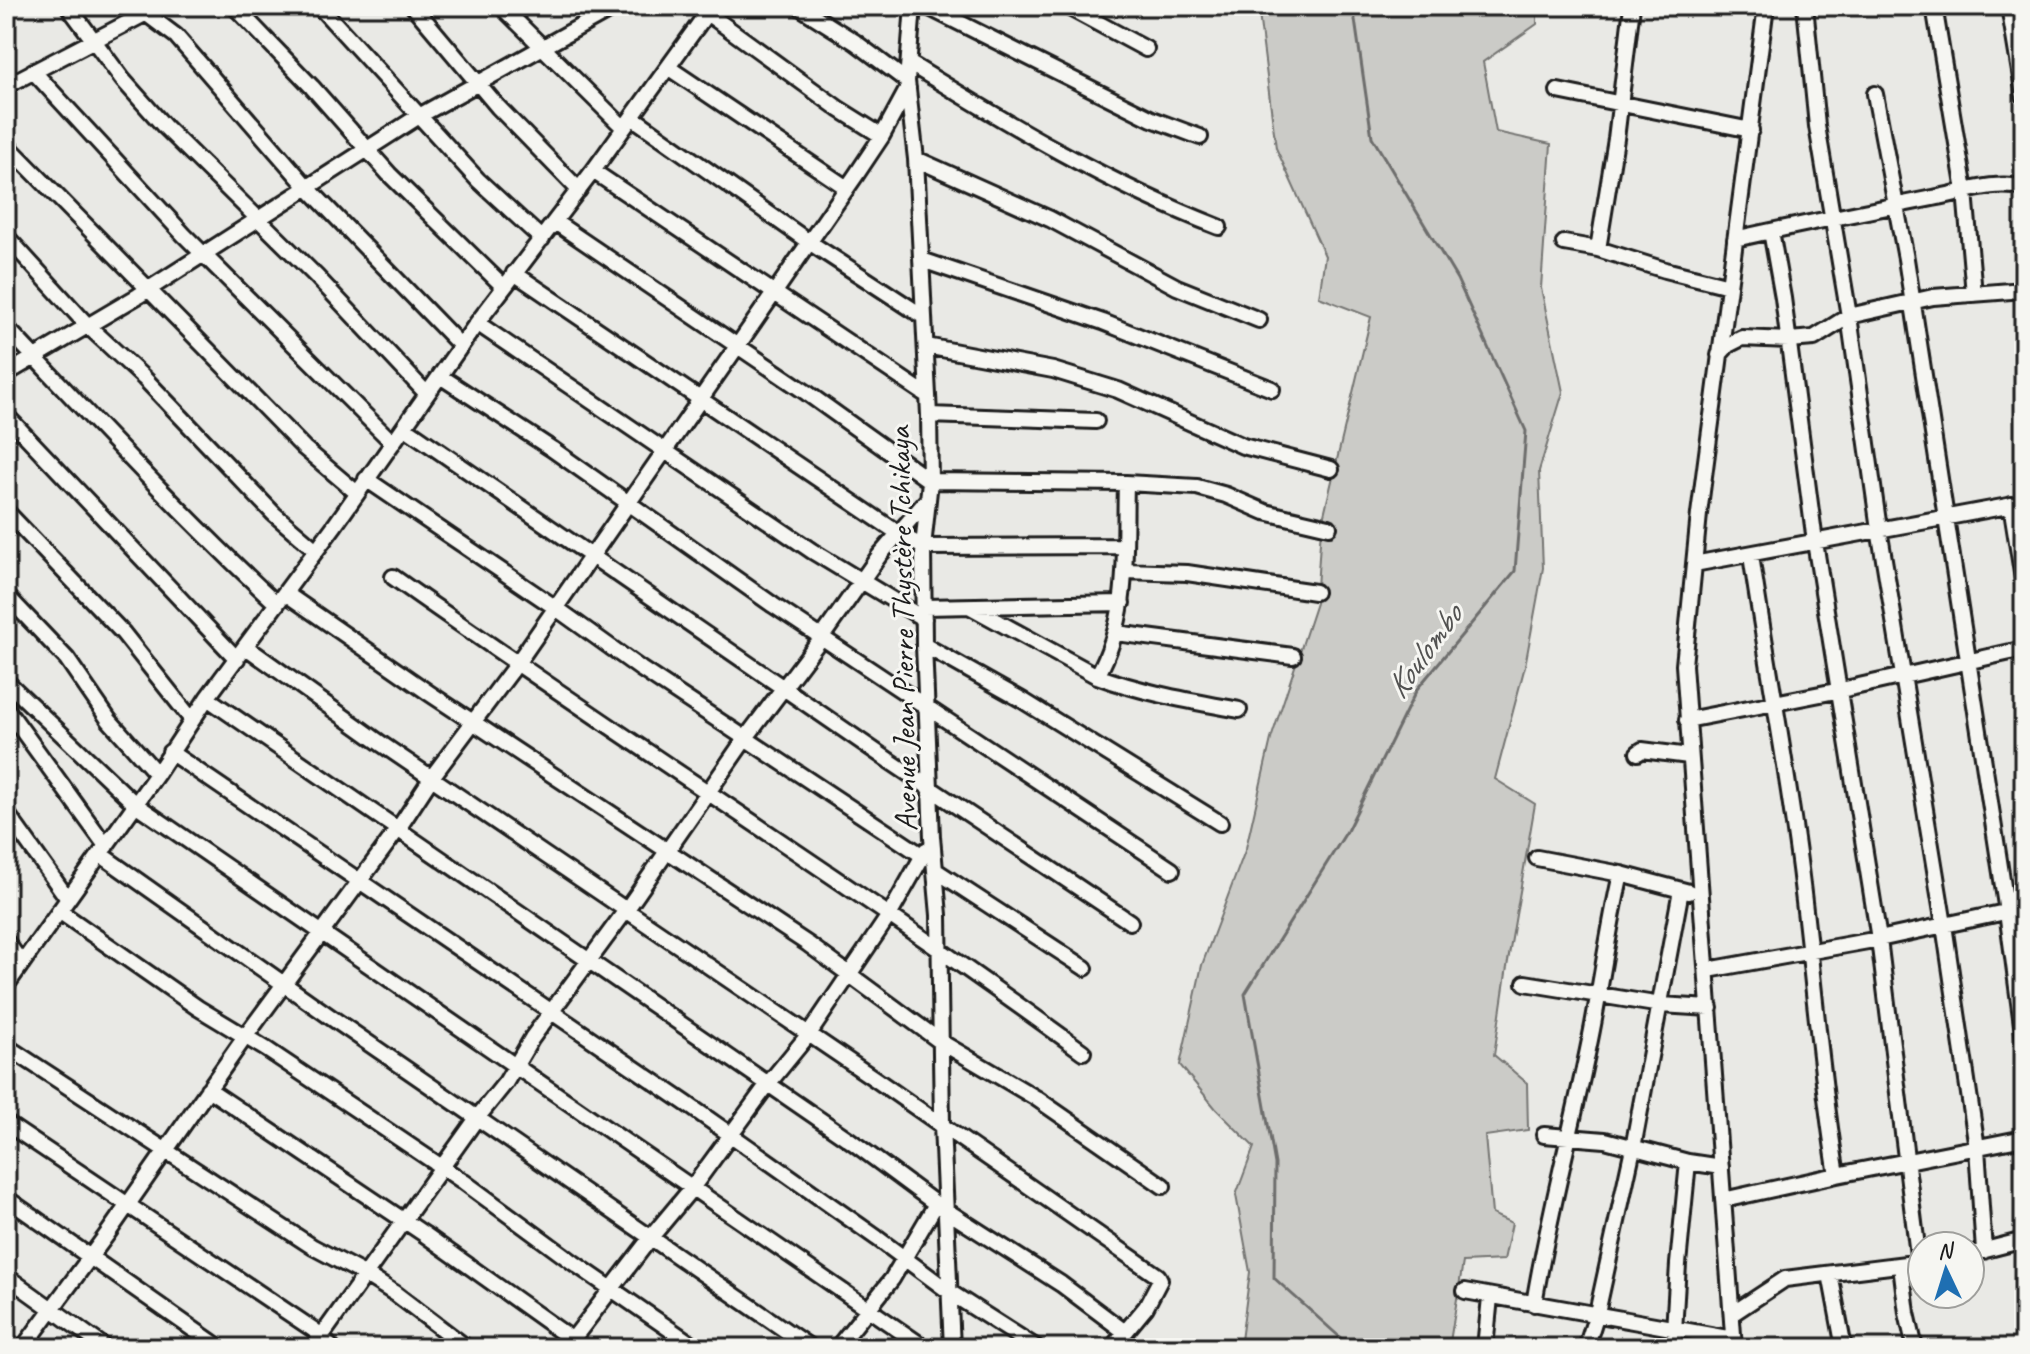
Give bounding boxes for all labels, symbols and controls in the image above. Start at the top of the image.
street label: Avenue Jean Pierre Thystère Tchikaya [878,424,927,832]
water label: Koulombo [1375,592,1475,706]
north arrow [1906,1230,1986,1310]
text: N [1937,1236,1956,1265]

